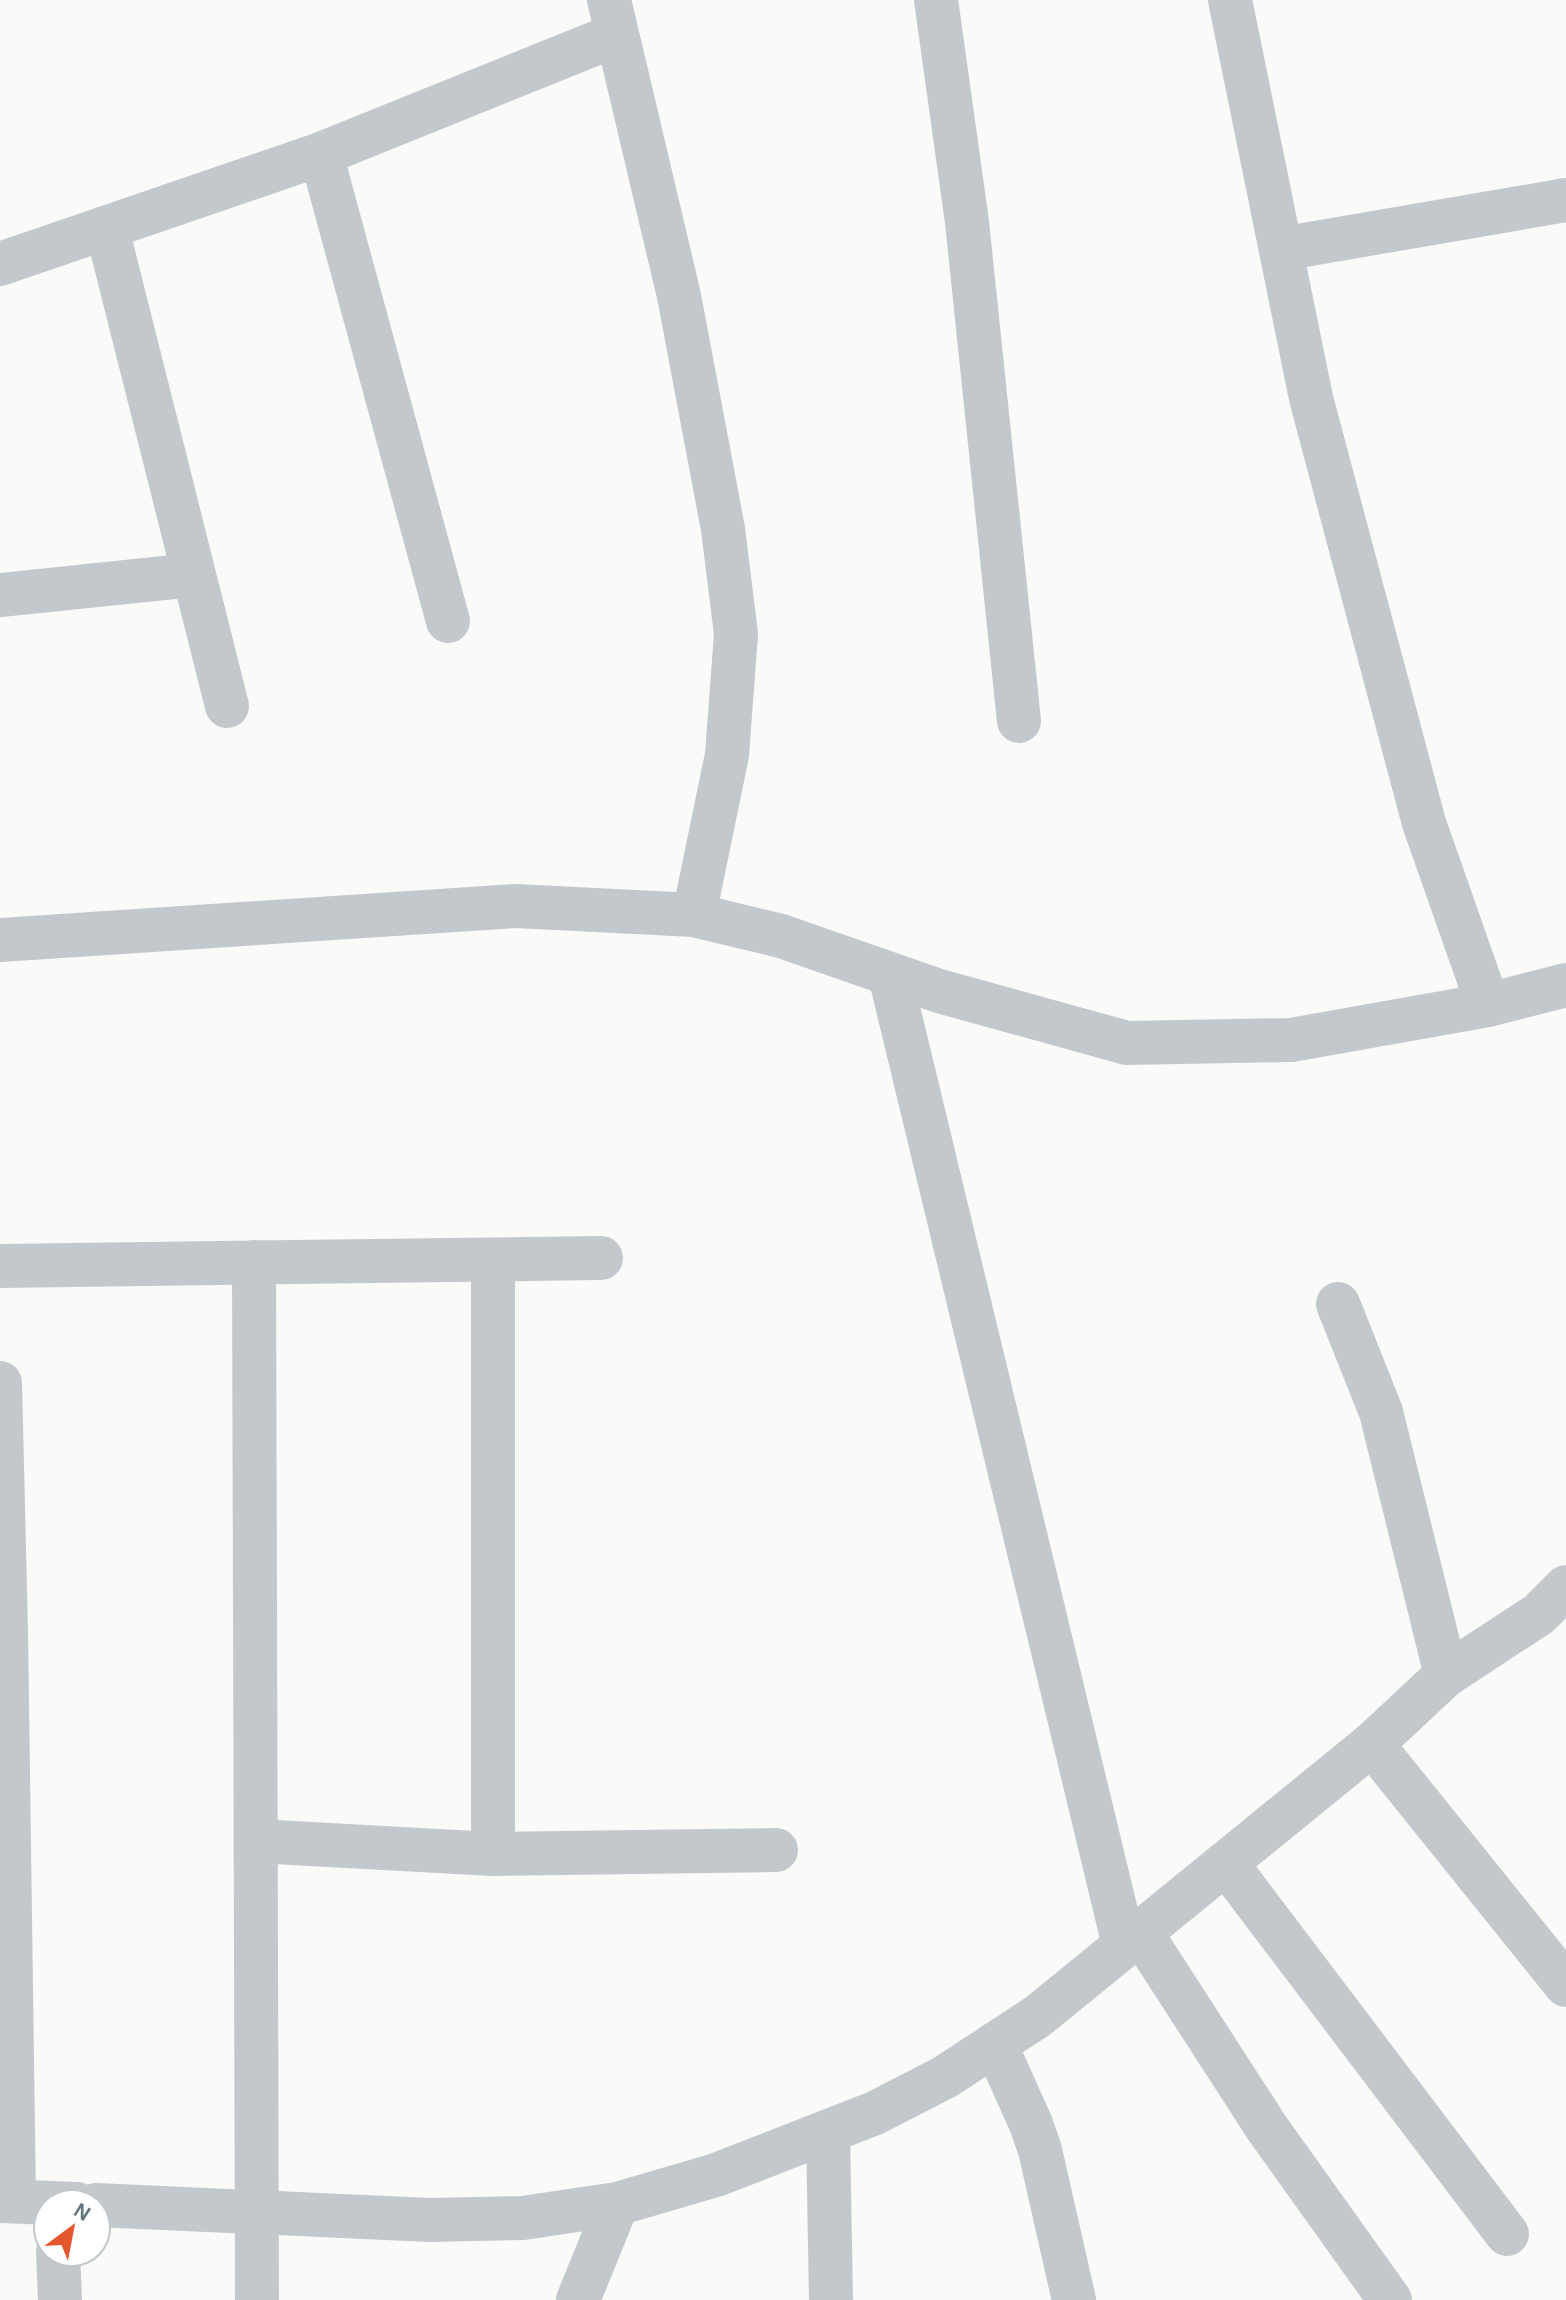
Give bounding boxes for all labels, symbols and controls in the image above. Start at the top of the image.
north arrow [32,2188,112,2268]
text: N [70,2199,94,2225]

